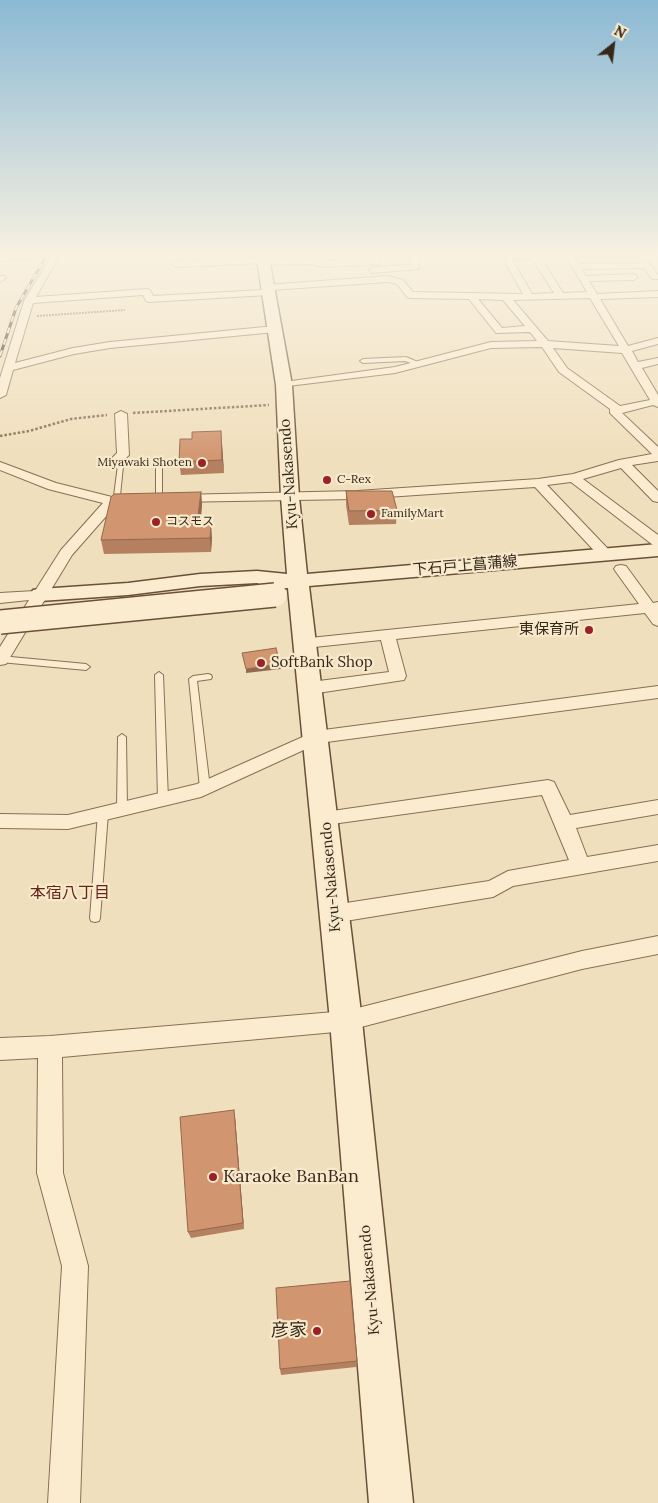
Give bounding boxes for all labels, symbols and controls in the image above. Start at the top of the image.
north arrow [588,20,638,70]
text: N [611,21,629,42]
street label: Kyu-Nakasendo [276,418,302,530]
place label: Miyawaki Shoten [97,456,192,470]
marker: Miyawaki Shoten [196,457,208,469]
place label: C-Rex [337,473,371,487]
marker: C-Rex [321,474,333,486]
place label: FamilyMart [381,507,444,521]
marker: FamilyMart [365,508,377,520]
place label: コスモス [166,515,214,529]
marker: コスモス [150,516,162,528]
street label: 下石戸上菖蒲線 [412,552,518,580]
place label: 東保育所 [519,621,579,639]
marker: 東保育所 [583,624,595,636]
place label: SoftBank Shop [271,654,373,672]
marker: SoftBank Shop [255,657,267,669]
street label: Kyu-Nakasendo [317,821,345,933]
district label: 本宿八丁目 [30,883,110,903]
place label: Karaoke BanBan [223,1166,359,1188]
marker: Karaoke BanBan [207,1171,219,1183]
street label: Kyu-Nakasendo [356,1224,384,1336]
place label: 彦家 [271,1320,307,1342]
marker: 彦家 [311,1325,323,1337]

